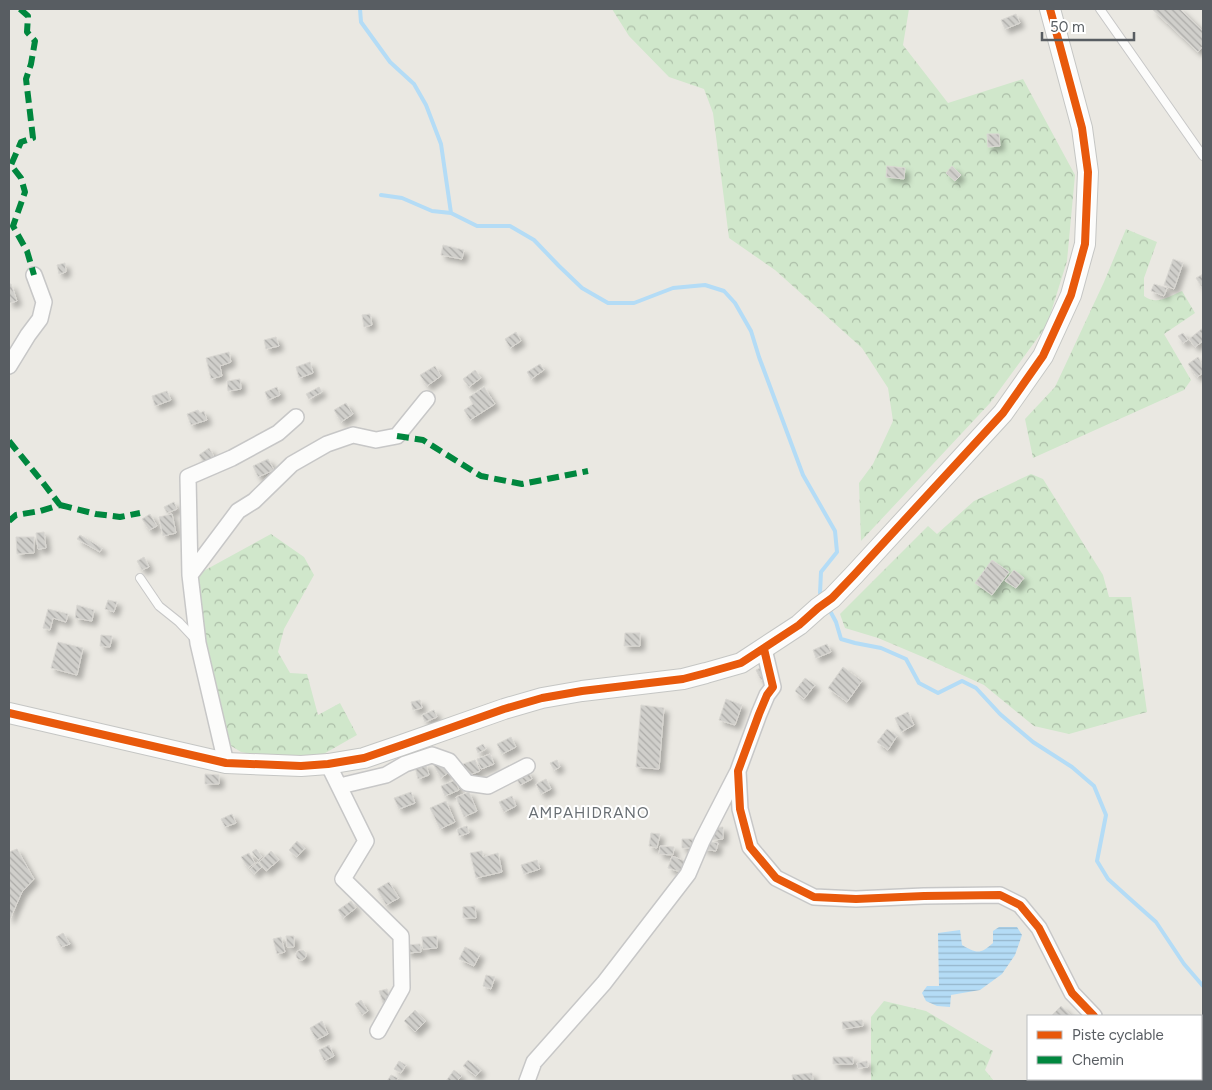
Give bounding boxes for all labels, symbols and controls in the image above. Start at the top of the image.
scale bar [1042,10,1134,42]
text: 50 m [1050,18,1085,36]
district label: AMPAHIDRANO [528,804,650,822]
legend [1027,1015,1202,1080]
text: Piste cyclable [1072,1026,1164,1044]
text: Chemin [1072,1051,1124,1069]

